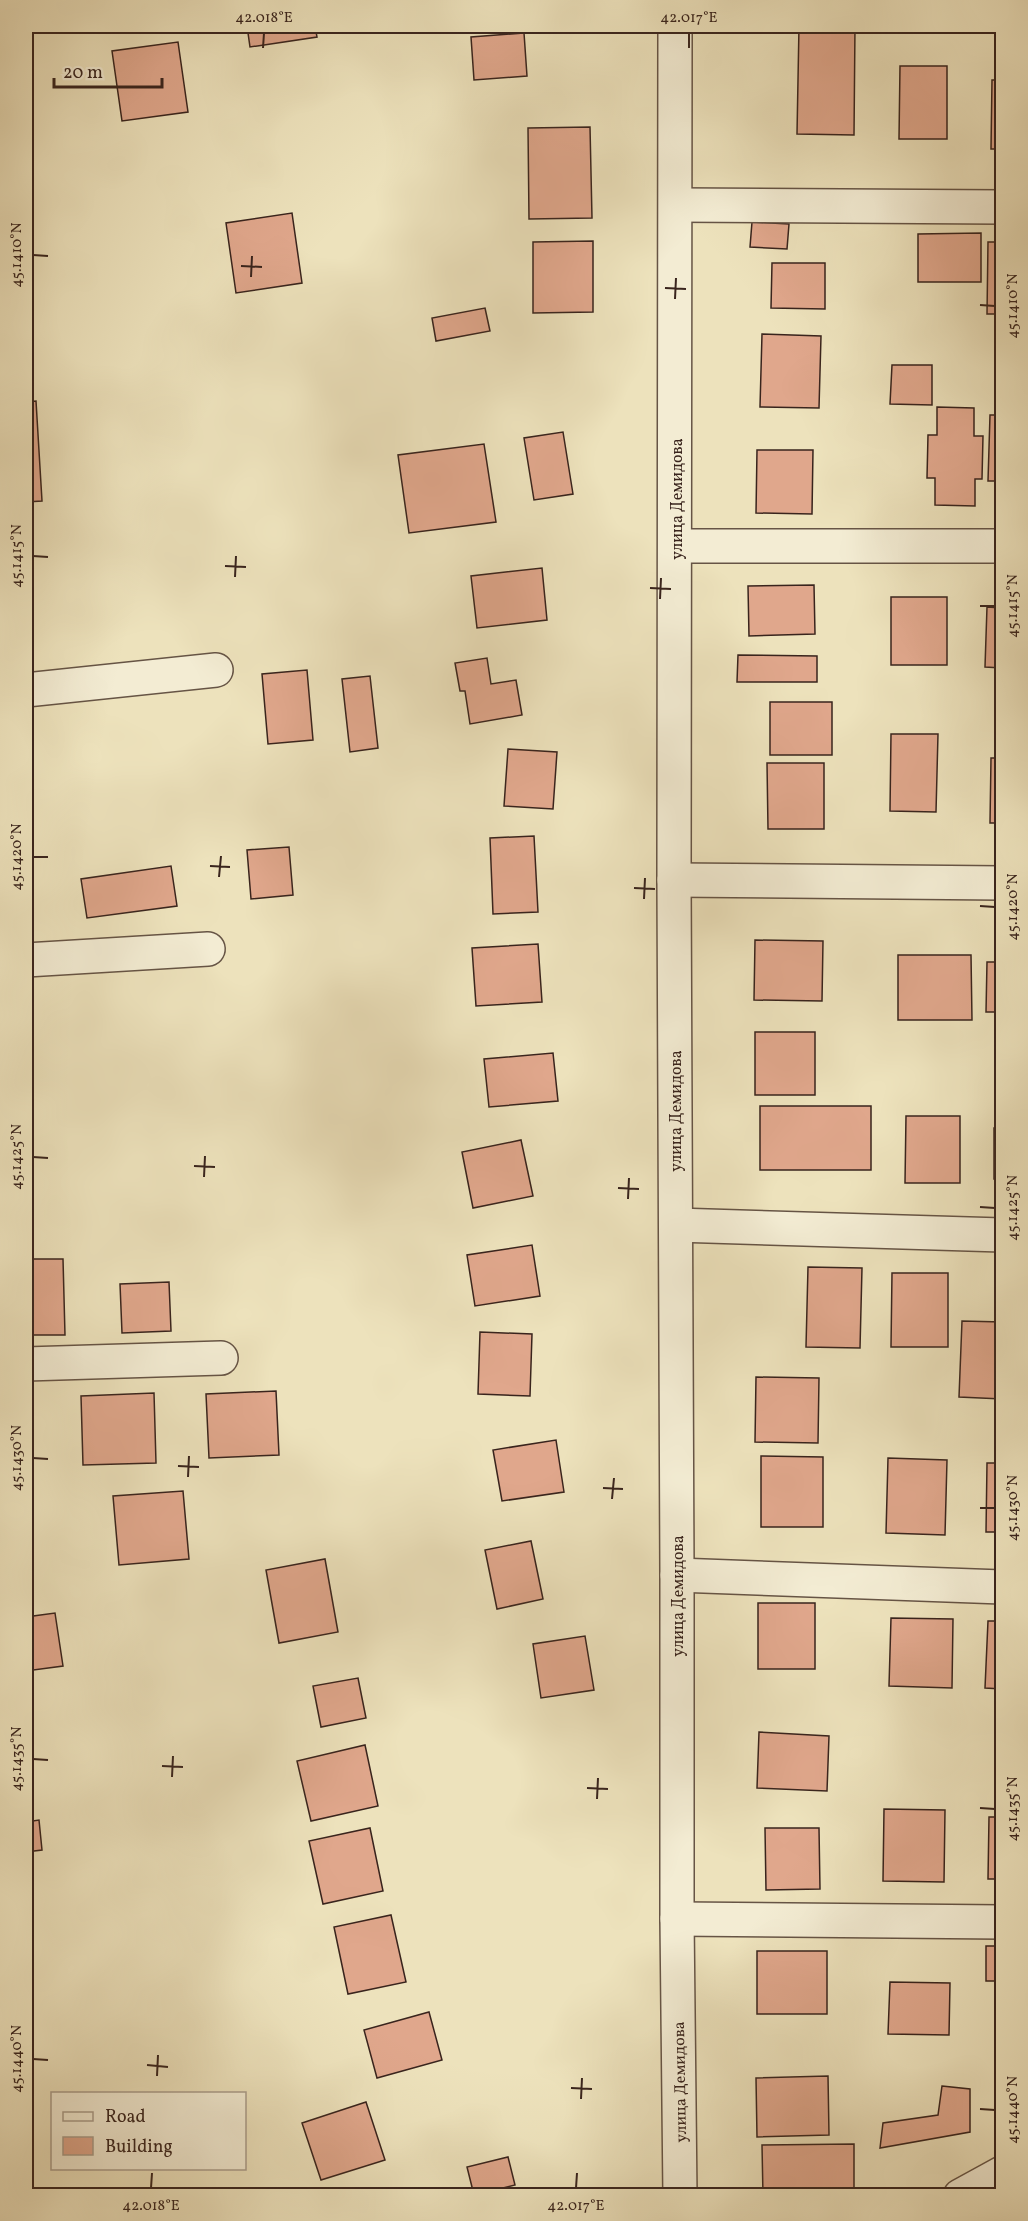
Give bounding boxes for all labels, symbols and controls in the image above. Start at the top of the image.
text: 42.018°E [235,8,293,29]
text: 42.017°E [660,8,718,29]
scale bar [54,51,162,89]
text: 20 m [63,61,103,86]
text: 45.1410°N [7,222,28,288]
text: 45.1410°N [1003,273,1024,339]
street label: улица Демидова [667,438,689,560]
text: 45.1415°N [7,524,28,588]
text: 45.1415°N [1003,574,1024,638]
text: 45.1420°N [7,823,28,891]
text: 45.1420°N [1003,873,1024,941]
street label: улица Демидова [666,1050,688,1172]
text: 45.1425°N [7,1124,28,1190]
text: 45.1425°N [1003,1175,1024,1241]
text: 45.1430°N [7,1425,28,1491]
text: 45.1430°N [1003,1475,1024,1541]
street label: улица Демидова [668,1535,690,1657]
text: 45.1435°N [7,1726,28,1792]
text: 45.1435°N [1003,1776,1024,1842]
street label: улица Демидова [669,2021,693,2143]
text: 45.1440°N [7,2025,28,2093]
text: 45.1440°N [1003,2076,1024,2144]
legend [51,2092,246,2170]
text: Road [105,2105,146,2130]
text: Building [105,2135,173,2160]
text: 42.018°E [122,2196,180,2217]
text: 42.017°E [547,2196,605,2217]

